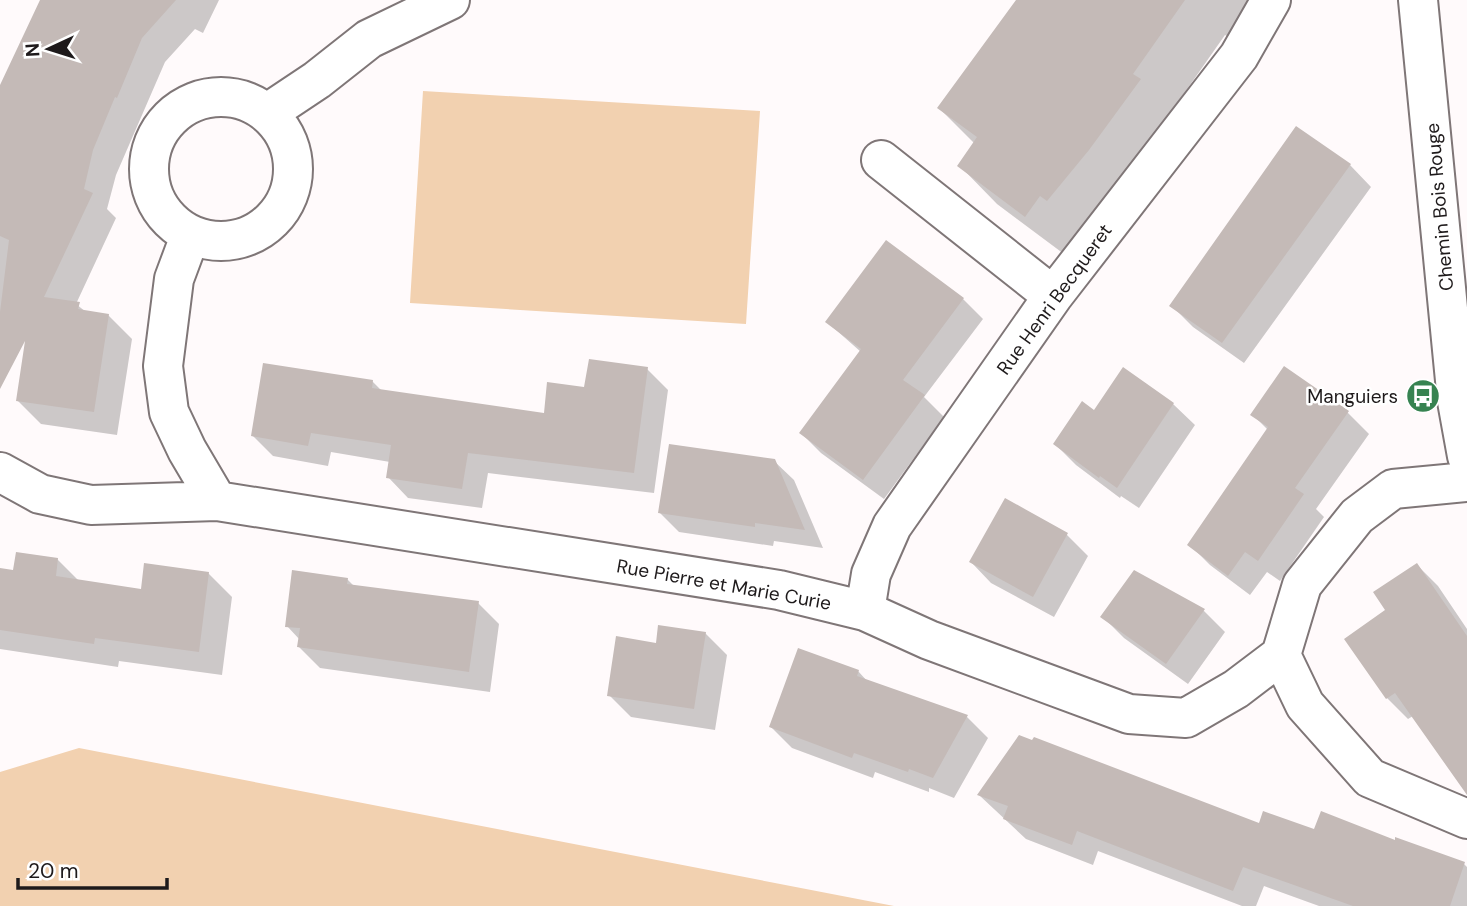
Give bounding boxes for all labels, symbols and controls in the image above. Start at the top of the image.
north arrow [14,14,84,84]
text: N [20,42,45,58]
street label: Chemin Bois Rouge [1420,122,1459,292]
street label: Rue Henri Becqueret [991,219,1118,380]
bus stop icon: Manguiers [1404,377,1442,415]
place label: Manguiers [1307,384,1398,409]
street label: Rue Pierre et Marie Curie [615,553,833,616]
scale bar [18,846,166,890]
text: 20 m [28,857,79,885]

